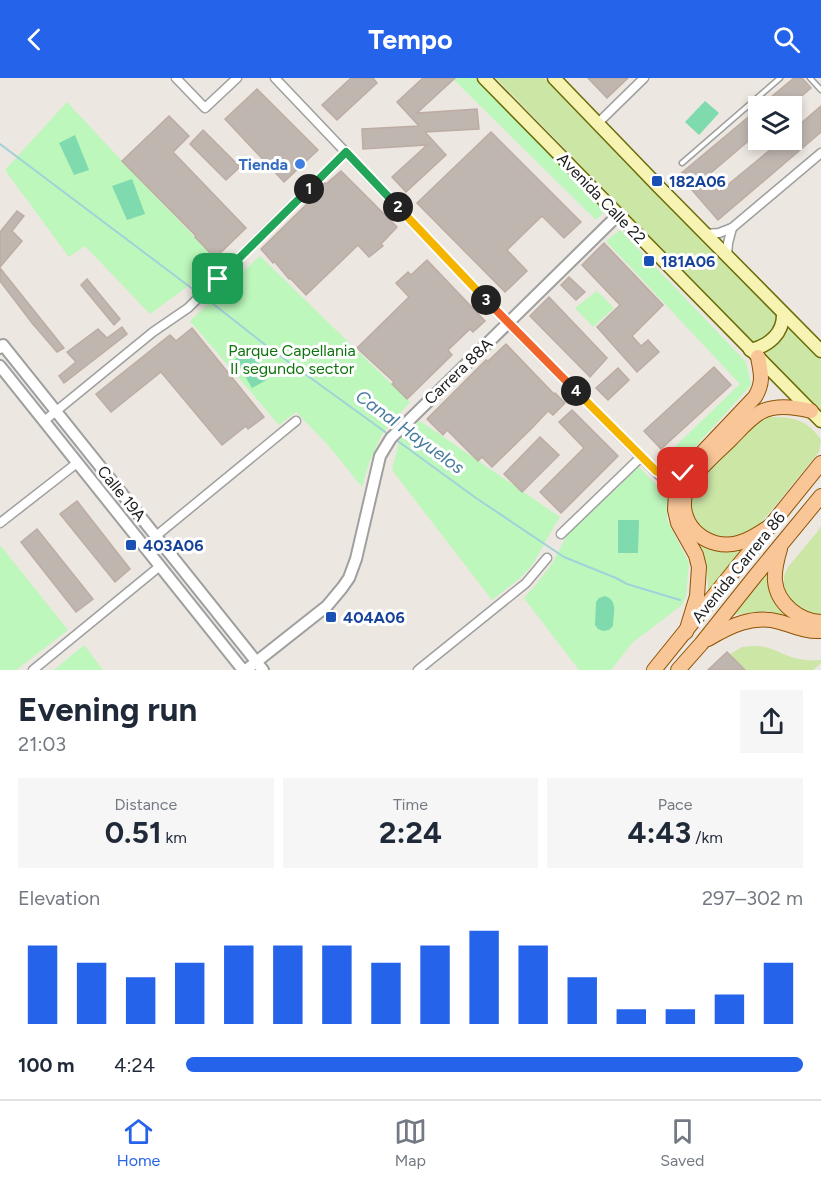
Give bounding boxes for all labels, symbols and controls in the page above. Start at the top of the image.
icon: back [18,23,51,56]
text: Tempo [368,23,453,56]
icon: search [770,23,803,56]
map controls [748,96,802,150]
button: layers [748,96,802,150]
street label: Avenida Calle 22 [553,149,650,248]
place label: Tienda [238,155,288,174]
marker: Tienda [293,157,307,171]
place label: 182A06 [669,172,726,191]
pin: 1 [294,174,324,204]
marker: 182A06 [650,174,664,188]
text: 1 [306,179,312,198]
pin: 2 [383,192,413,222]
text: 2 [393,197,403,216]
place label: 181A06 [661,252,715,271]
pin [192,253,243,304]
marker: 181A06 [642,254,656,268]
icon: arrive [201,262,234,295]
pin: 3 [471,285,501,315]
text: 3 [482,290,490,309]
street label: Carrera 88A [420,334,496,408]
park label: Parque Capellania II segundo sector [228,341,356,378]
pin: 4 [561,376,591,406]
text: 4 [571,381,581,400]
water label: Canal Hayuelos [351,385,469,479]
pin [657,447,708,498]
icon: check [666,456,699,489]
street label: Calle 19A [93,462,150,525]
street label: Avenida Carrera 86 [688,508,789,627]
place label: 403A06 [143,536,203,555]
marker: 403A06 [124,538,138,552]
place label: 404A06 [343,608,405,627]
marker: 404A06 [324,610,338,624]
text: Evening run [18,690,197,729]
button: share [740,690,803,753]
text: 21:03 [18,732,66,756]
text: Distance [114,795,177,814]
text: Time [393,795,428,814]
text: Pace [658,795,692,814]
text: 0.51 [105,814,162,851]
text: 2:24 [379,814,442,851]
text: 4:43 [628,814,691,851]
text: km [162,828,187,847]
text: /km [691,828,723,847]
text: Elevation [18,886,100,910]
text: 297–302 m [702,886,803,910]
text: 100 m [18,1053,75,1077]
text: 4:24 [114,1053,155,1077]
tab: Home [117,1115,160,1170]
tab: Map [394,1115,427,1170]
tab: Saved [660,1115,704,1170]

